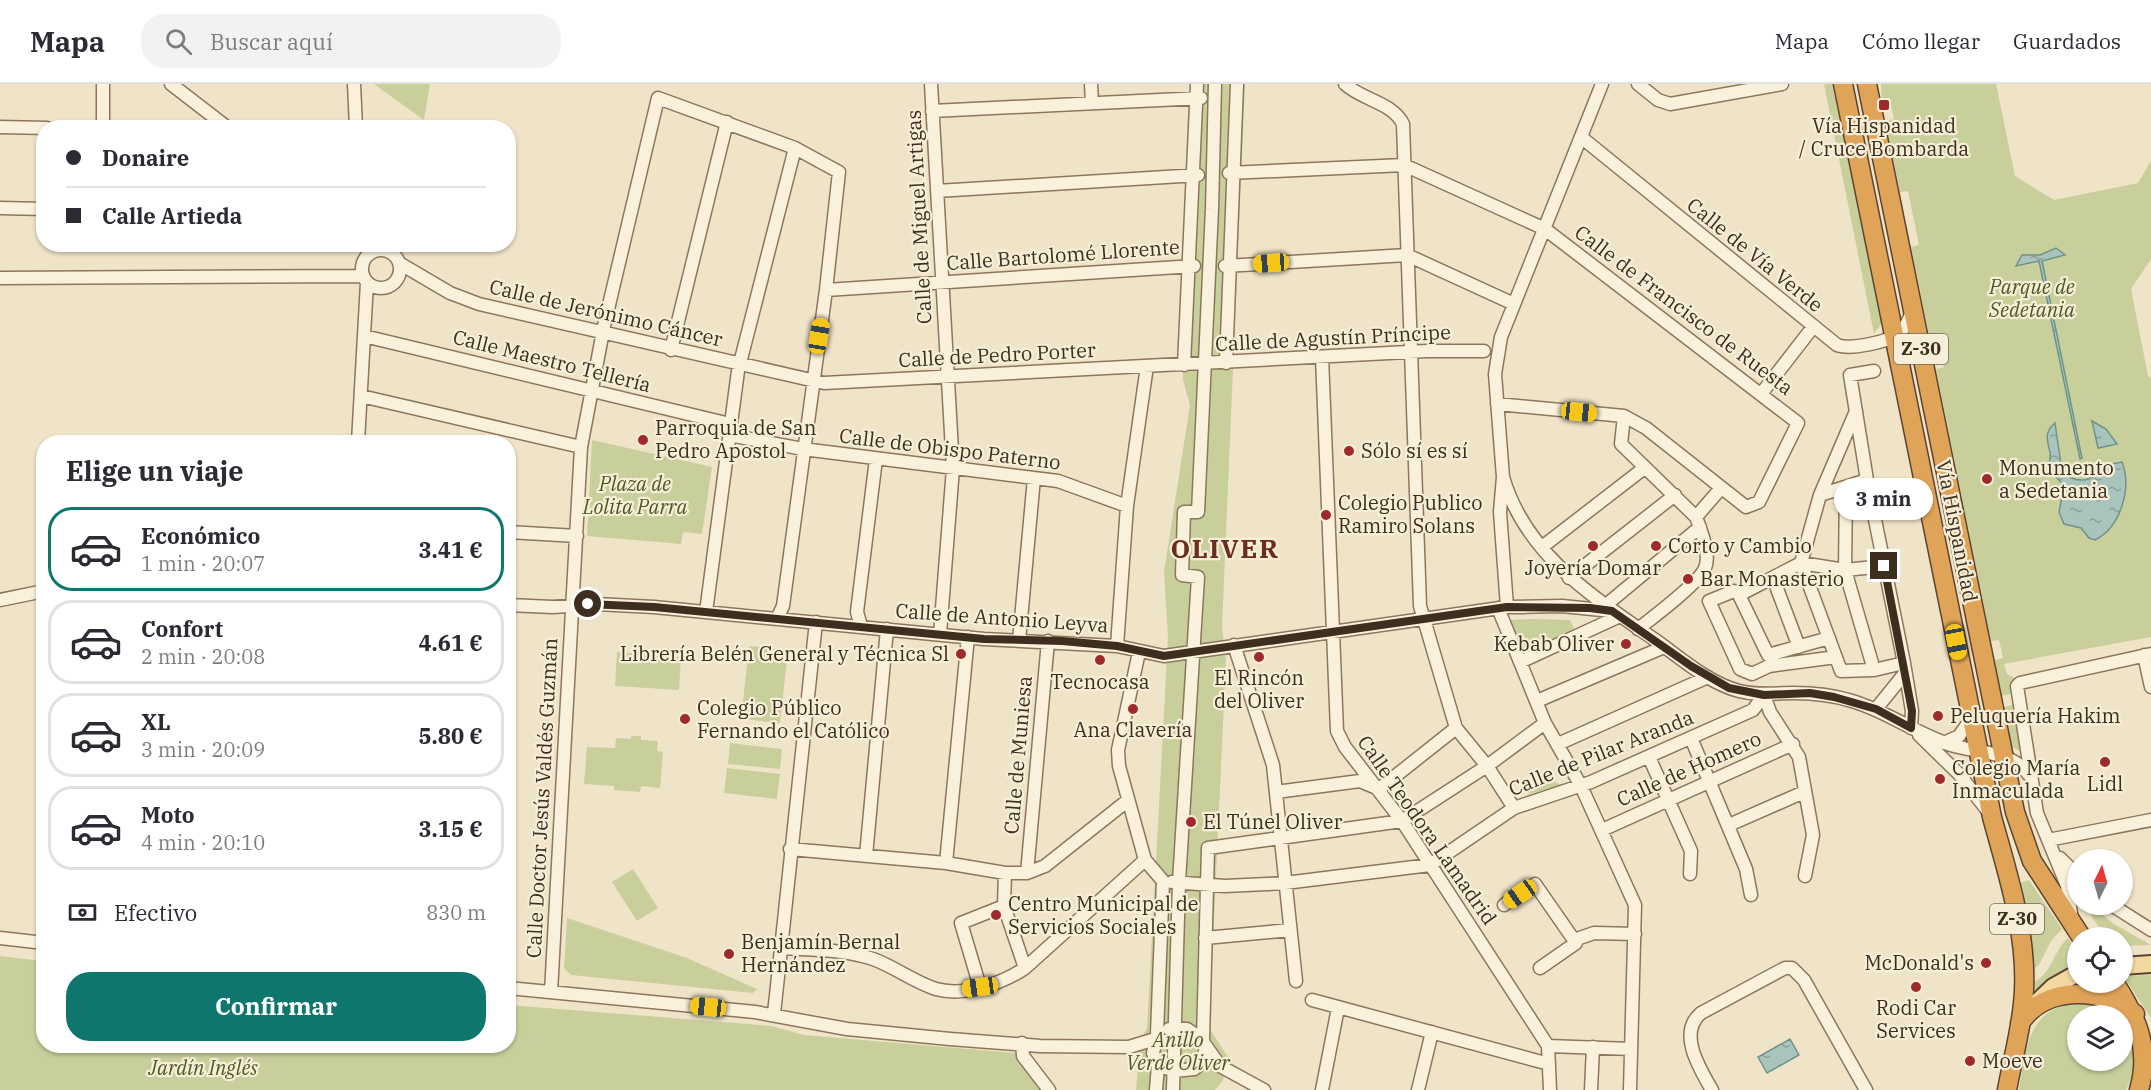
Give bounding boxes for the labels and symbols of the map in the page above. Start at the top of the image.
marker: Vía Hispanidad / Cruce Bombarda [1877,98,1891,112]
street label: Calle de Miguel Artigas [899,109,938,325]
place label: Vía Hispanidad / Cruce Bombarda [1799,112,1969,162]
street label: Calle de Vía Verde [1682,191,1829,318]
street label: Calle de Francisco de Ruesta [1570,218,1799,401]
street label: Calle Bartolomé Llorente [945,233,1181,276]
car [1252,253,1290,273]
street label: Calle de Jerónimo Cáncer [487,273,726,353]
park label: Parque de Sedetania [1988,273,2075,323]
car [807,317,831,355]
street label: Calle de Agustín Príncipe [1214,318,1452,357]
street label: Calle Maestro Tellería [450,323,654,398]
road number: Z-30 [1894,334,1948,364]
street label: Calle de Pedro Porter [898,336,1096,373]
car [1560,401,1598,423]
place label: Parroquia de San Pedro Apostol [655,414,817,464]
street label: Calle de Obispo Paterno [838,422,1062,475]
marker: Parroquia de San Pedro Apostol [636,433,650,447]
place label: Sólo sí es sí [1361,437,1468,464]
marker: Sólo sí es sí [1342,444,1356,458]
place label: Monumento a Sedetania [1999,454,2114,504]
street label: Vía Hispanidad [1930,458,1985,604]
park label: Plaza de Lolita Parra [582,470,687,520]
marker: Monumento a Sedetania [1980,472,1994,486]
callout: 3 min [1834,479,1934,521]
place label: Colegio Publico Ramiro Solans [1338,489,1482,539]
marker: Colegio Publico Ramiro Solans [1319,508,1333,522]
district label: OLIVER [1170,531,1280,565]
place label: Corto y Cambio [1668,532,1812,559]
marker: Joyería Domar [1586,539,1600,553]
marker: Corto y Cambio [1649,539,1663,553]
route end [1870,552,1897,579]
place label: Joyería Domar [1525,554,1661,581]
place label: Bar Monasterio [1700,565,1844,592]
marker: Bar Monasterio [1681,572,1695,586]
route start [574,590,601,617]
street label: Calle de Antonio Leyva [895,597,1110,638]
car [1944,623,1968,661]
place label: Kebab Oliver [1493,630,1614,657]
street label: Calle Doctor Jesús Valdés Guzmán [520,637,563,959]
marker: Kebab Oliver [1619,637,1633,651]
place label: Librería Belén General y Técnica Sl [620,640,949,667]
marker: Librería Belén General y Técnica Sl [954,647,968,661]
marker: El Rincón del Oliver [1252,650,1266,664]
marker: Tecnocasa [1093,653,1107,667]
place label: El Rincón del Oliver [1214,664,1304,714]
place label: Tecnocasa [1050,668,1150,695]
street label: Calle de Muniesa [997,675,1038,835]
place label: Colegio Público Fernando el Católico [697,694,890,744]
marker: Ana Clavería [1126,702,1140,716]
place label: Peluquería Hakim [1950,702,2121,729]
street label: Calle de Pilar Aranda [1504,703,1697,802]
marker: Peluquería Hakim [1931,709,1945,723]
marker: Colegio Público Fernando el Católico [678,712,692,726]
place label: Ana Clavería [1074,716,1193,743]
street label: Calle de Homero [1612,725,1765,813]
street label: Calle Teodora Lamadrid [1352,730,1503,930]
place label: Colegio María Inmaculada [1952,754,2080,804]
marker: Lidl [2098,755,2112,769]
place label: Lidl [2087,770,2123,797]
marker: Colegio María Inmaculada [1933,772,1947,786]
place label: El Túnel Oliver [1203,808,1342,835]
marker: El Túnel Oliver [1184,815,1198,829]
north arrow [2067,849,2133,915]
car [1500,876,1540,912]
place label: Centro Municipal de Servicios Sociales [1008,890,1199,940]
road number: Z-30 [1990,904,2044,934]
marker: Centro Municipal de Servicios Sociales [989,908,1003,922]
place label: Benjamín Bernal Hernández [741,928,900,978]
marker: Benjamín Bernal Hernández [722,947,736,961]
place label: McDonald's [1864,949,1974,976]
marker: McDonald's [1979,956,1993,970]
car [961,976,999,998]
marker: Rodi Car Services [1909,980,1923,994]
place label: Rodi Car Services [1876,994,1956,1044]
car [689,996,727,1018]
park label: Anillo Verde Oliver [1126,1026,1231,1076]
place label: Moeve [1982,1047,2043,1074]
park label: Jardín Inglés [147,1054,258,1081]
marker: Moeve [1963,1054,1977,1068]

